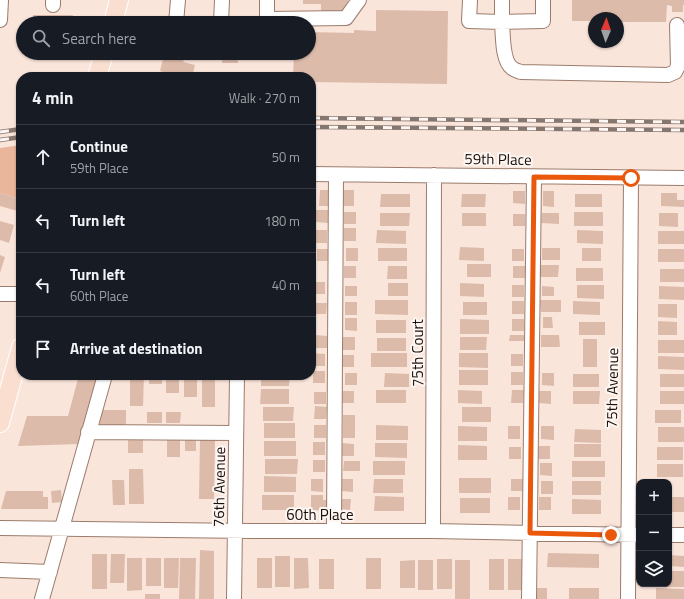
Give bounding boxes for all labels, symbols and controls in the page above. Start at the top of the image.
north arrow [588,12,624,48]
search box [16,16,316,60]
icon: search [30,27,52,49]
text: Search here [62,27,136,50]
text: 4 min [32,85,73,111]
text: Walk · 270 m [229,88,300,108]
text: Continue [70,135,128,158]
icon: ahead [32,146,54,168]
text: 50 m [272,147,300,167]
street label: 59th Place [464,147,532,171]
text: 59th Place [70,158,128,178]
route start [622,169,640,187]
text: Turn left [70,209,125,232]
icon: left [32,210,54,232]
text: 180 m [264,211,300,231]
text: Turn left [70,263,125,286]
icon: left [32,274,54,296]
text: 40 m [272,275,300,295]
text: 60th Place [70,286,128,306]
street label: 75th Court [406,318,429,387]
text: Arrive at destination [70,337,203,360]
icon: arrive [32,338,54,360]
street label: 75th Avenue [600,348,624,428]
street label: 76th Avenue [207,447,231,527]
map controls [636,479,672,587]
button: + [636,479,672,515]
street label: 60th Place [286,503,354,526]
button: − [636,515,672,551]
route end [602,526,620,544]
button: layers [636,551,672,587]

